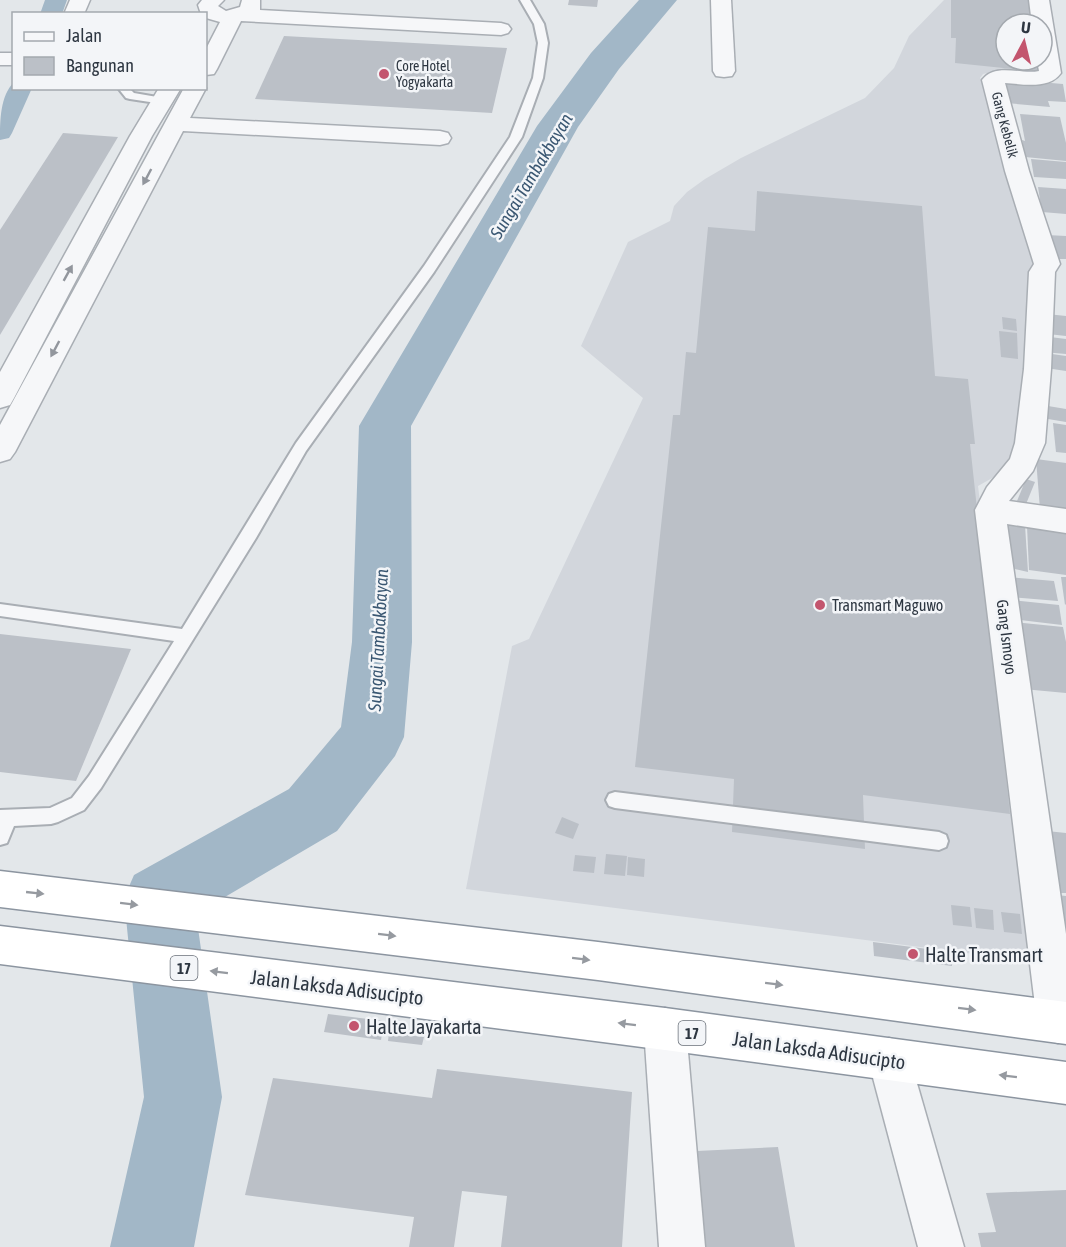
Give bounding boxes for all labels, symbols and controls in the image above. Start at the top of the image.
legend [12,12,207,90]
north arrow [994,12,1054,72]
text: U [1020,18,1032,37]
text: Jalan [66,25,102,46]
text: Bangunan [66,55,134,76]
place label: Core Hotel Yogyakarta [396,58,453,90]
marker: Core Hotel Yogyakarta [377,67,391,81]
street label: Gang Kebelik [989,90,1021,160]
water label: Sungai Tambakbayan [485,109,577,243]
one-way arrow [142,169,152,186]
one-way arrow [63,264,73,281]
one-way arrow [50,341,60,358]
water label: Sungai Tambakbayan [364,568,392,713]
place label: Transmart Maguwo [832,596,943,615]
marker: Transmart Maguwo [813,598,827,612]
street label: Gang Ismoyo [992,599,1021,676]
one-way arrow [26,888,45,897]
one-way arrow [120,899,139,908]
one-way arrow [378,931,397,940]
place label: Halte Transmart [925,943,1043,966]
marker: Halte Transmart [906,947,920,961]
one-way arrow [571,954,590,964]
road number: 17 [170,956,198,980]
street label: Jalan Laksda Adisucipto [249,965,425,1009]
one-way arrow [209,967,228,977]
one-way arrow [765,979,784,989]
one-way arrow [958,1005,977,1014]
place label: Halte Jayakarta [366,1015,482,1038]
marker: Halte Jayakarta [347,1019,361,1033]
one-way arrow [618,1020,637,1029]
road number: 17 [678,1021,706,1045]
street label: Jalan Laksda Adisucipto [731,1026,907,1074]
one-way arrow [998,1071,1017,1081]

